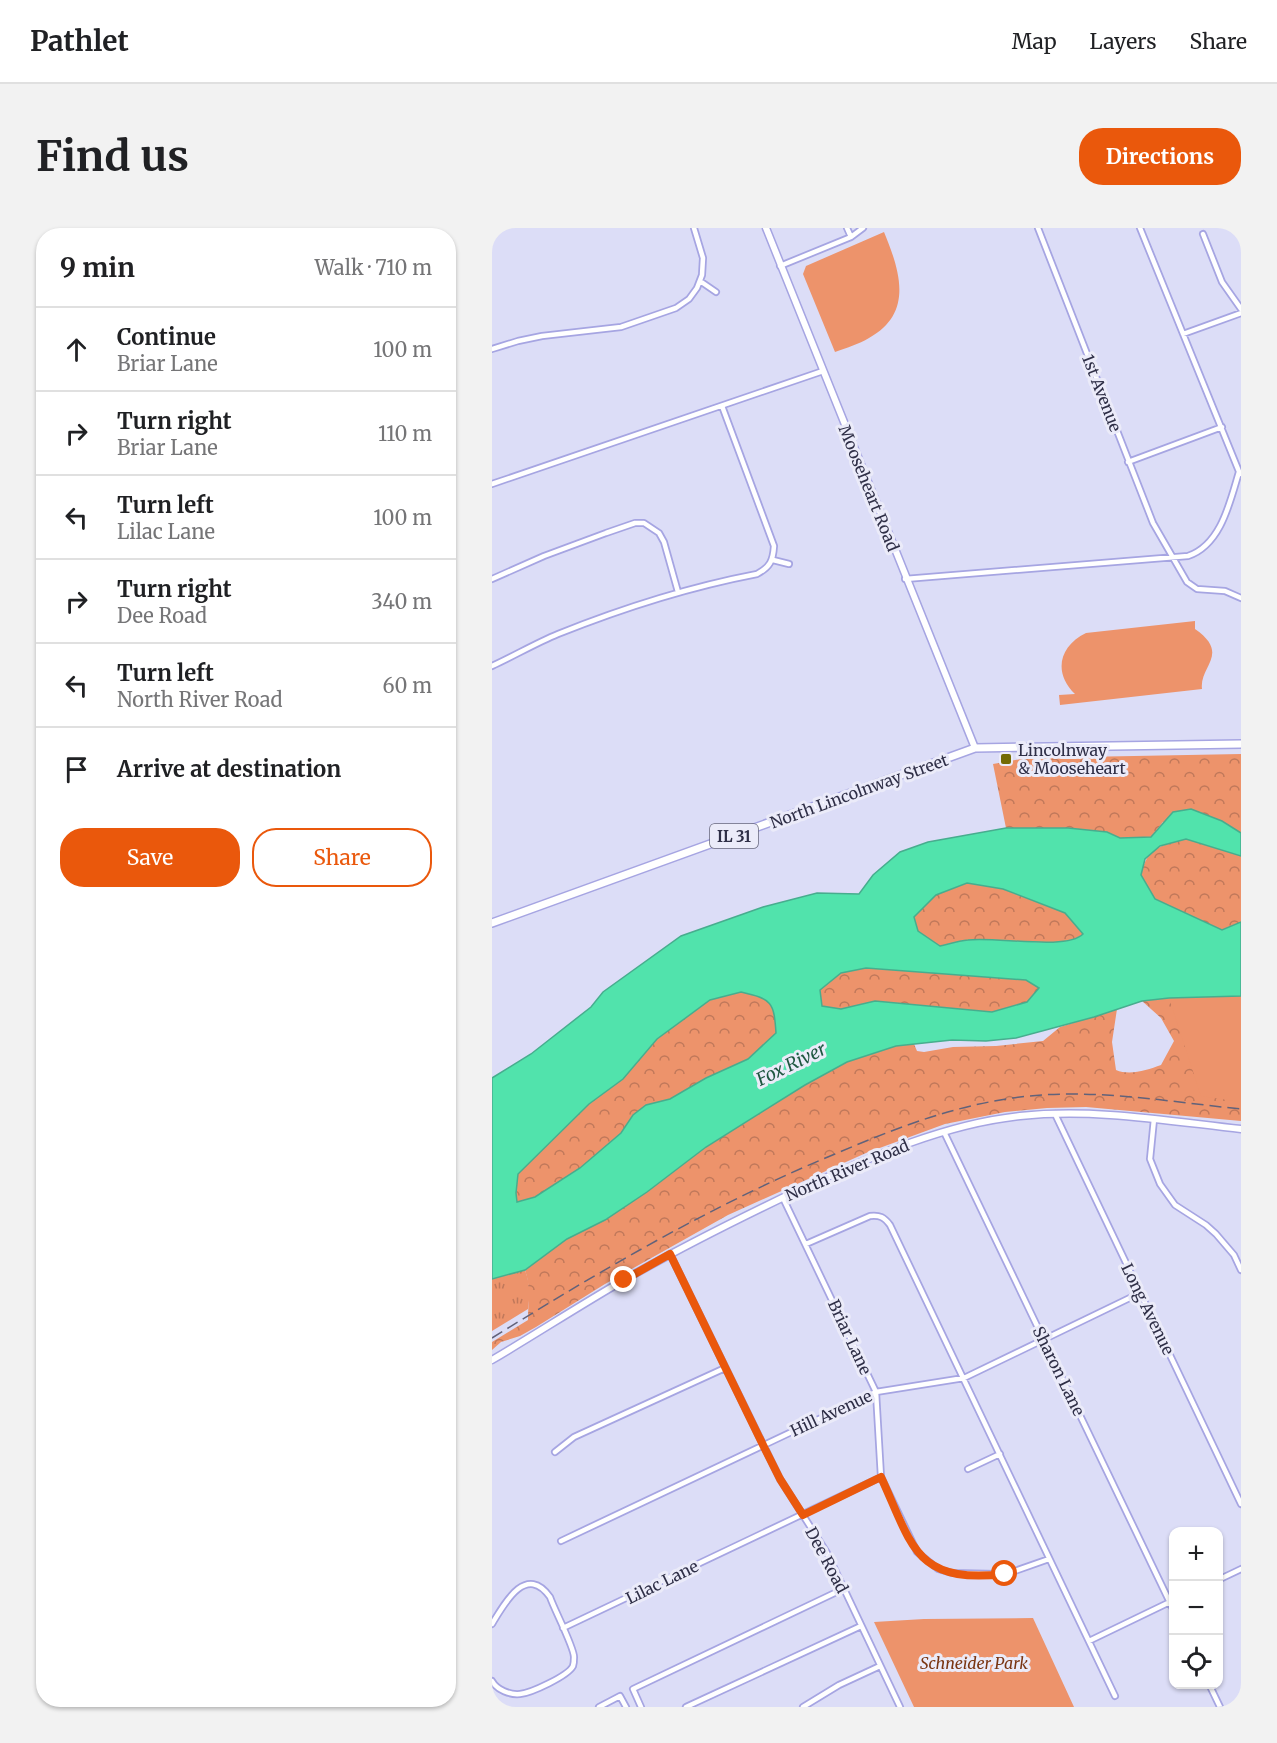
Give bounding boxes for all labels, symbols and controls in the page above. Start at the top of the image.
text: Pathlet [30,23,129,59]
text: Map [1012,28,1057,55]
text: Layers [1090,28,1157,55]
text: Share [1190,28,1247,55]
button: Directions [1079,128,1241,185]
text: Find us [36,130,189,182]
text: 9 min [60,251,135,284]
text: Walk · 710 m [315,255,432,280]
text: Continue [117,323,216,351]
icon: ahead [60,333,93,366]
text: 100 m [373,337,432,362]
text: Briar Lane [117,351,218,376]
street label: 1st Avenue [1078,352,1126,434]
text: Turn right [117,407,231,435]
icon: right [60,417,93,450]
text: 110 m [378,421,432,446]
street label: Mooseheart Road [835,422,904,554]
text: Briar Lane [117,435,218,460]
text: Turn left [117,491,214,519]
icon: left [60,501,93,534]
text: 100 m [373,505,432,530]
text: Lilac Lane [117,519,215,544]
text: Turn right [117,575,231,603]
icon: right [60,585,93,618]
text: 340 m [371,589,432,614]
text: Dee Road [117,603,207,628]
text: Turn left [117,659,214,687]
icon: left [60,669,93,702]
text: 60 m [382,673,432,698]
text: North River Road [117,687,283,712]
place label: Lincolnway & Mooseheart [1018,740,1127,778]
street label: North Lincolnway Street [767,749,951,833]
marker: Lincolnway & Mooseheart [999,752,1013,766]
icon: arrive [60,753,93,786]
text: Arrive at destination [117,755,341,783]
road number: IL 31 [710,824,758,848]
button: Save [60,828,240,887]
button: Share [252,828,432,887]
water label: Fox River [751,1037,830,1091]
street label: North River Road [782,1135,912,1205]
street label: Long Avenue [1117,1260,1179,1358]
route end [610,1266,636,1292]
street label: Briar Lane [824,1296,876,1378]
street label: Sharon Lane [1029,1323,1089,1419]
street label: Hill Avenue [787,1385,875,1441]
street label: Dee Road [801,1523,853,1597]
map controls [1169,1527,1223,1689]
button: + [1169,1527,1223,1581]
street label: Lilac Lane [622,1556,702,1608]
route start [991,1560,1017,1586]
button: − [1169,1581,1223,1635]
button: locate [1169,1635,1223,1689]
park label: Schneider Park [920,1653,1028,1673]

